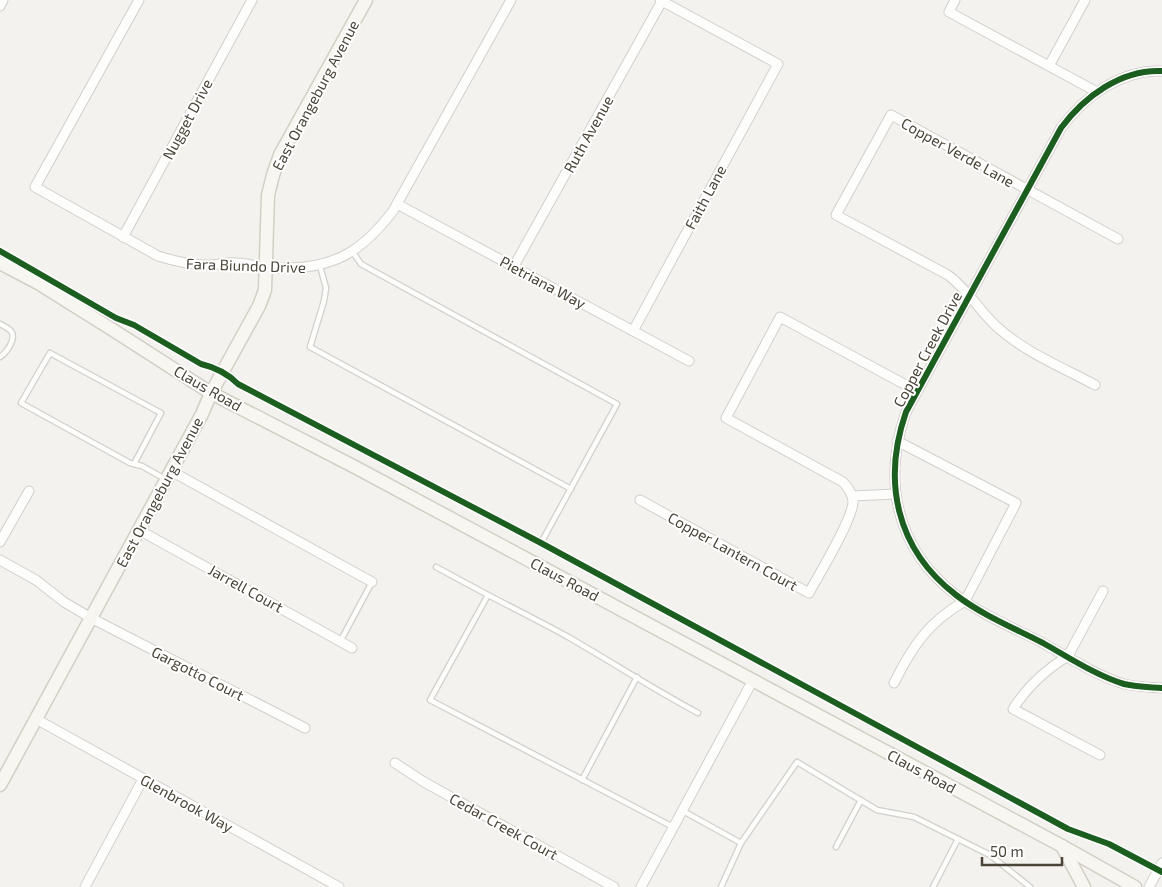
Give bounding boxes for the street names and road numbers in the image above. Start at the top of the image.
street label: East Orangeburg Avenue [268,17,362,173]
street label: Nugget Drive [158,76,216,162]
street label: Ruth Avenue [559,92,617,176]
street label: Copper Verde Lane [898,113,1018,191]
street label: Faith Lane [681,162,729,232]
street label: Pietriana Way [497,252,589,312]
street label: Fara Biundo Drive [186,254,306,276]
street label: Copper Creek Drive [889,288,965,410]
street label: Claus Road [171,361,245,415]
street label: East Orangeburg Avenue [112,414,206,570]
street label: Copper Lantern Court [665,508,801,594]
street label: Claus Road [528,553,602,605]
street label: Jarrell Court [206,560,287,616]
street label: Gargotto Court [149,642,247,704]
street label: Claus Road [885,745,959,797]
street label: Glenbrook Way [138,770,236,836]
street label: Cedar Creek Court [447,789,562,863]

